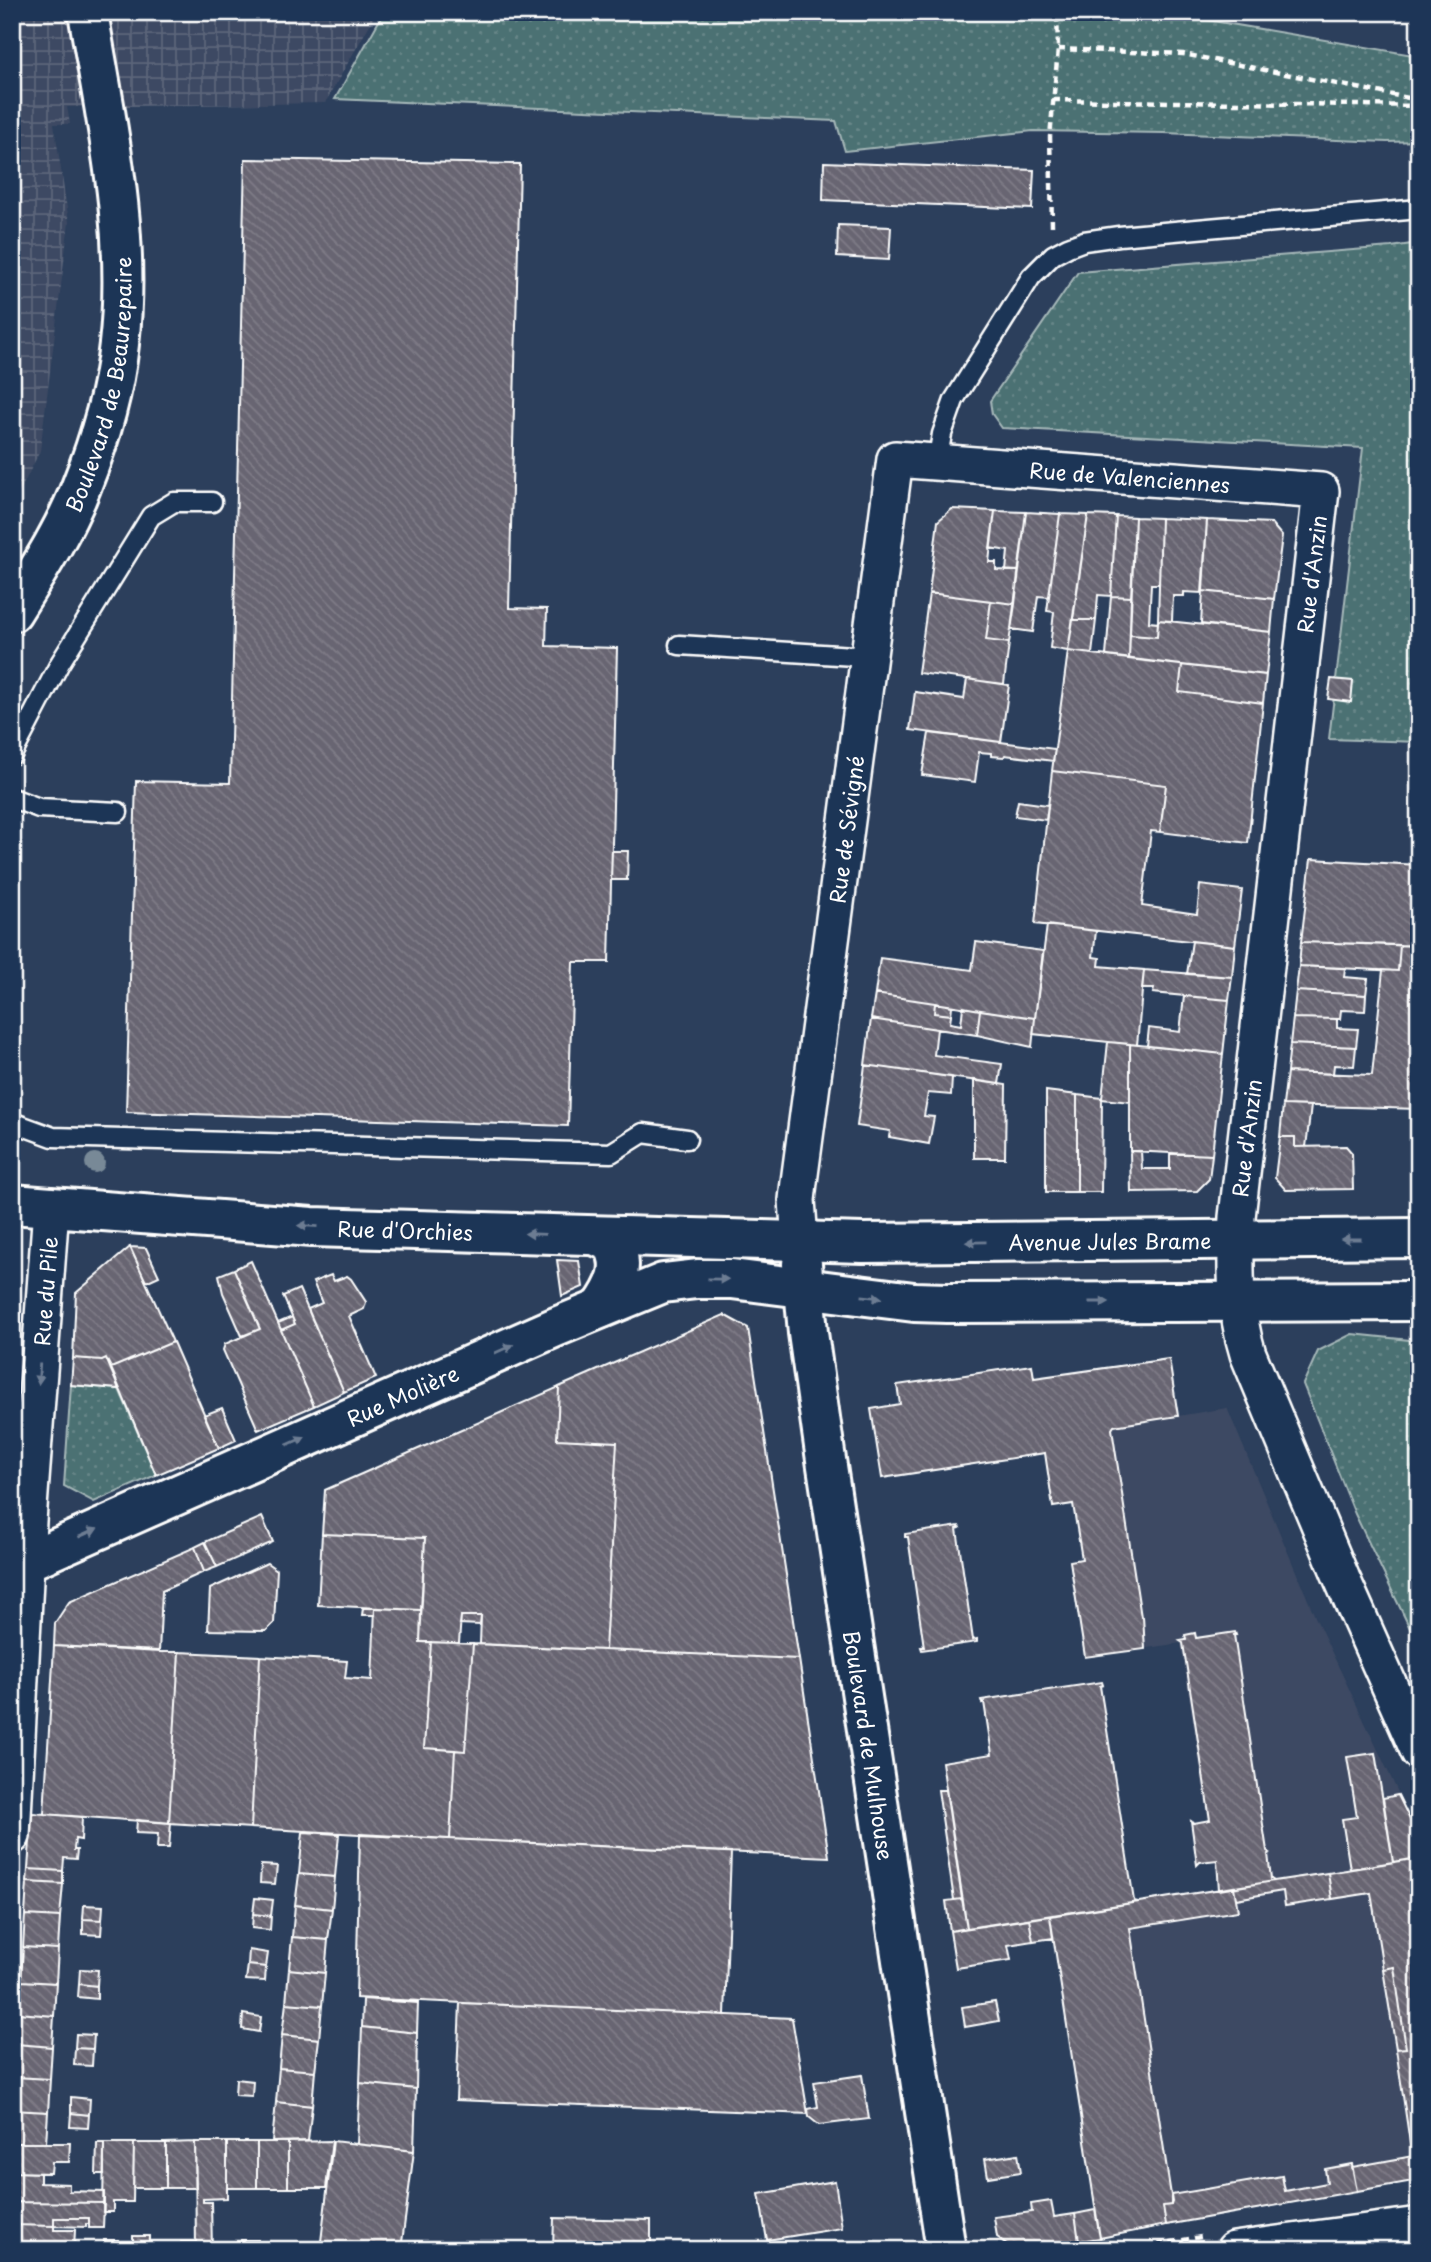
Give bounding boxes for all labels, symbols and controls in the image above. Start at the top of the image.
street label: Boulevard de Beaurepaire [56,256,139,517]
street label: Rue de Valenciennes [1028,453,1231,500]
street label: Rue d'Anzin [1288,513,1334,635]
street label: Rue de Sévigné [820,753,871,905]
street label: Rue d'Anzin [1223,1077,1269,1199]
street label: Rue d'Orchies [337,1212,473,1248]
one-way arrow [297,1220,319,1231]
street label: Avenue Jules Brame [1008,1224,1211,1258]
one-way arrow [524,1229,546,1240]
one-way arrow [1339,1233,1361,1245]
street label: Rue du Pile [25,1235,65,1347]
one-way arrow [965,1236,987,1248]
one-way arrow [708,1273,730,1285]
one-way arrow [861,1292,883,1303]
one-way arrow [1088,1296,1110,1308]
one-way arrow [494,1343,515,1354]
street label: Rue Molière [341,1356,464,1434]
one-way arrow [33,1363,44,1385]
one-way arrow [286,1435,306,1447]
one-way arrow [78,1527,98,1539]
street label: Boulevard de Mulhouse [836,1628,903,1863]

